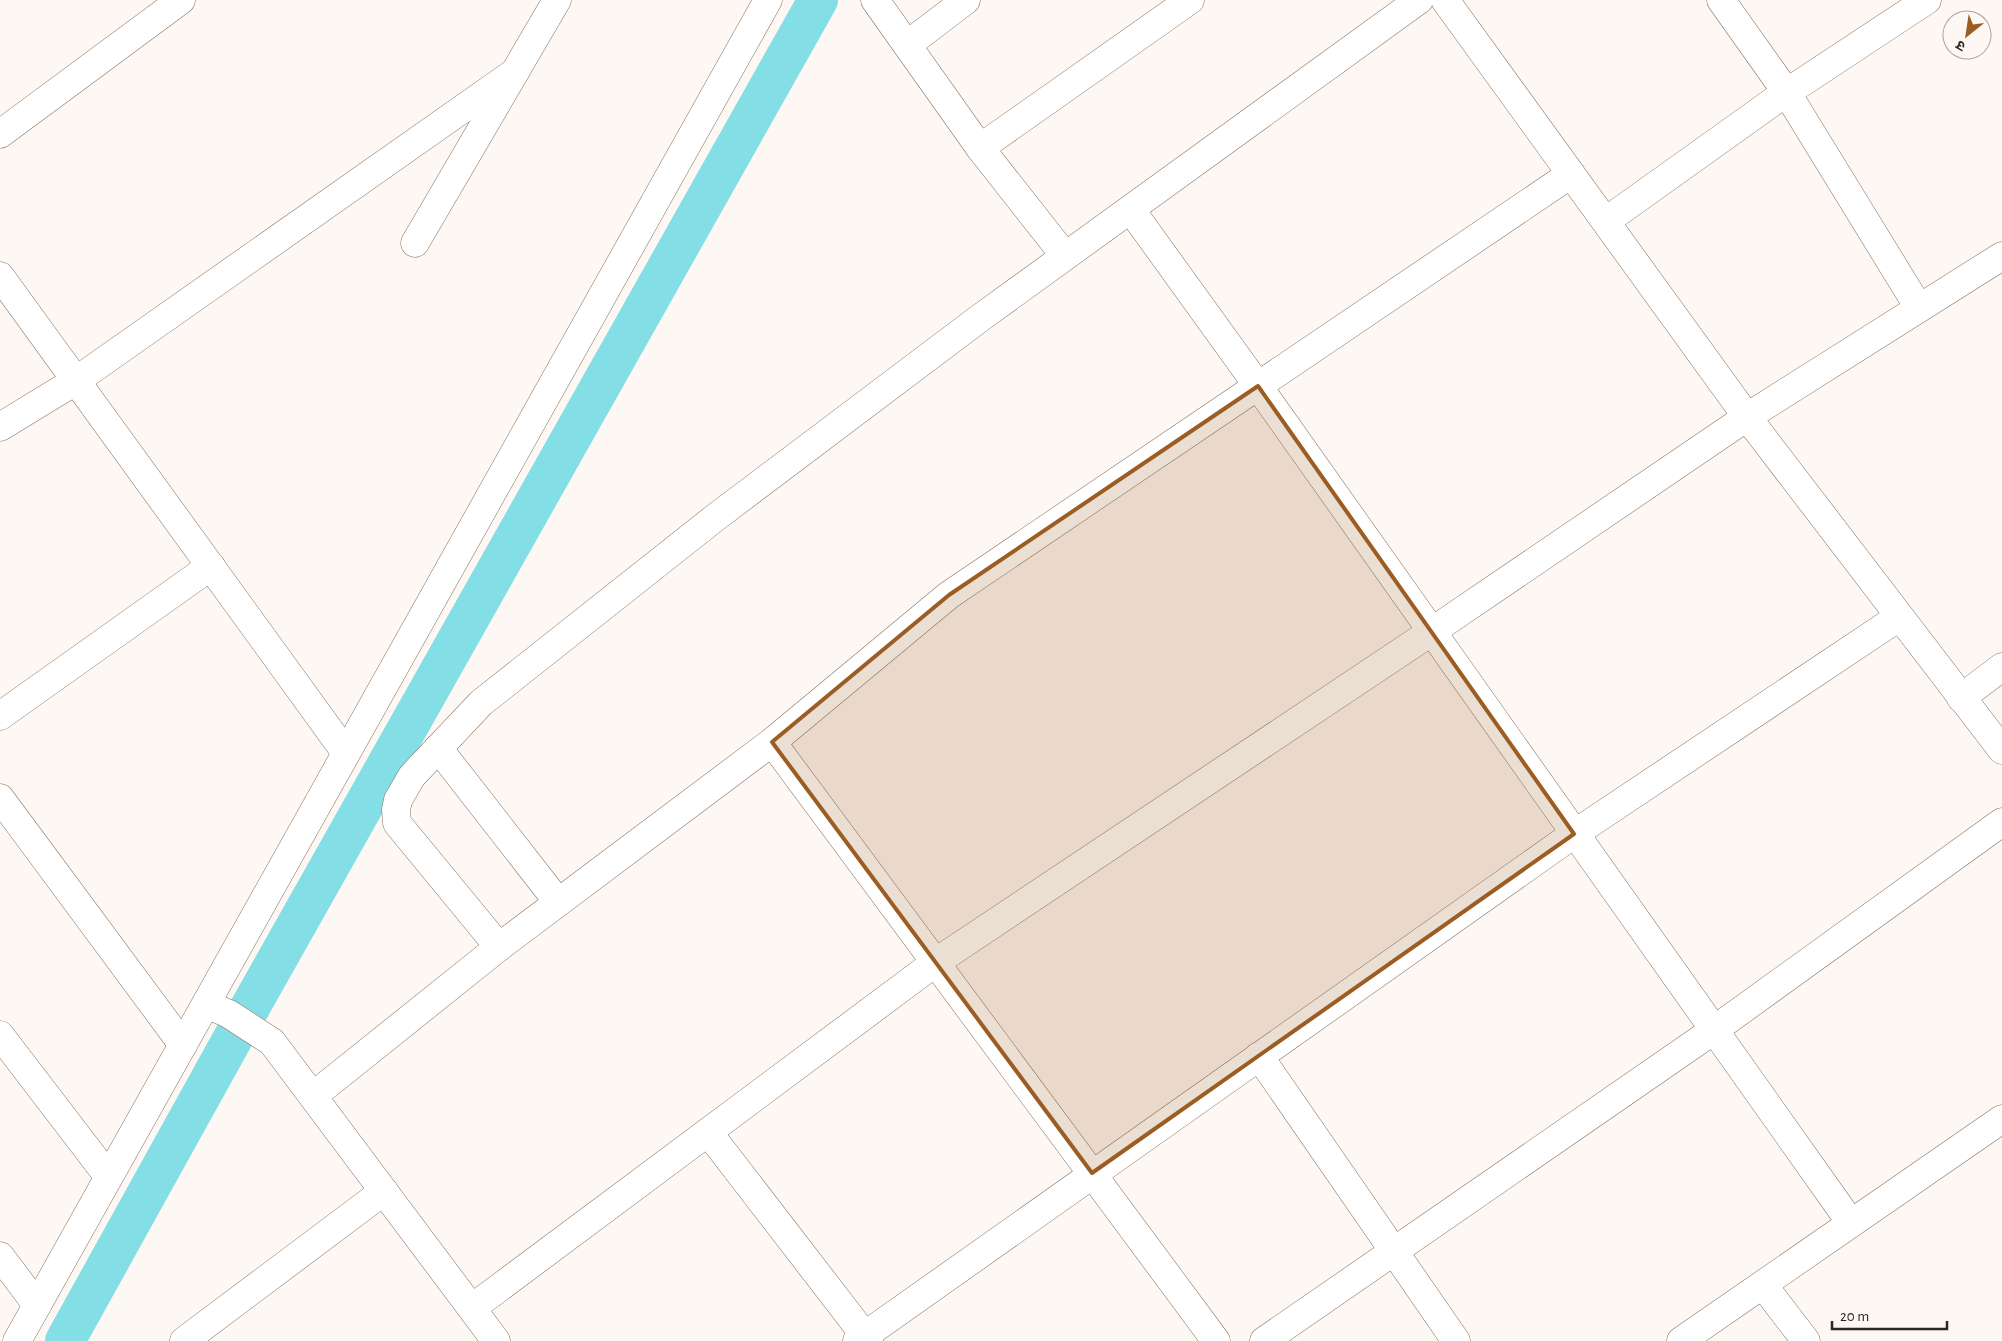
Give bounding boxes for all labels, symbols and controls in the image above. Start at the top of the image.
north arrow [1942,10,1992,60]
text: उ [1953,37,1968,54]
scale bar [1832,1298,1947,1330]
text: 20 m [1840,1309,1869,1324]

